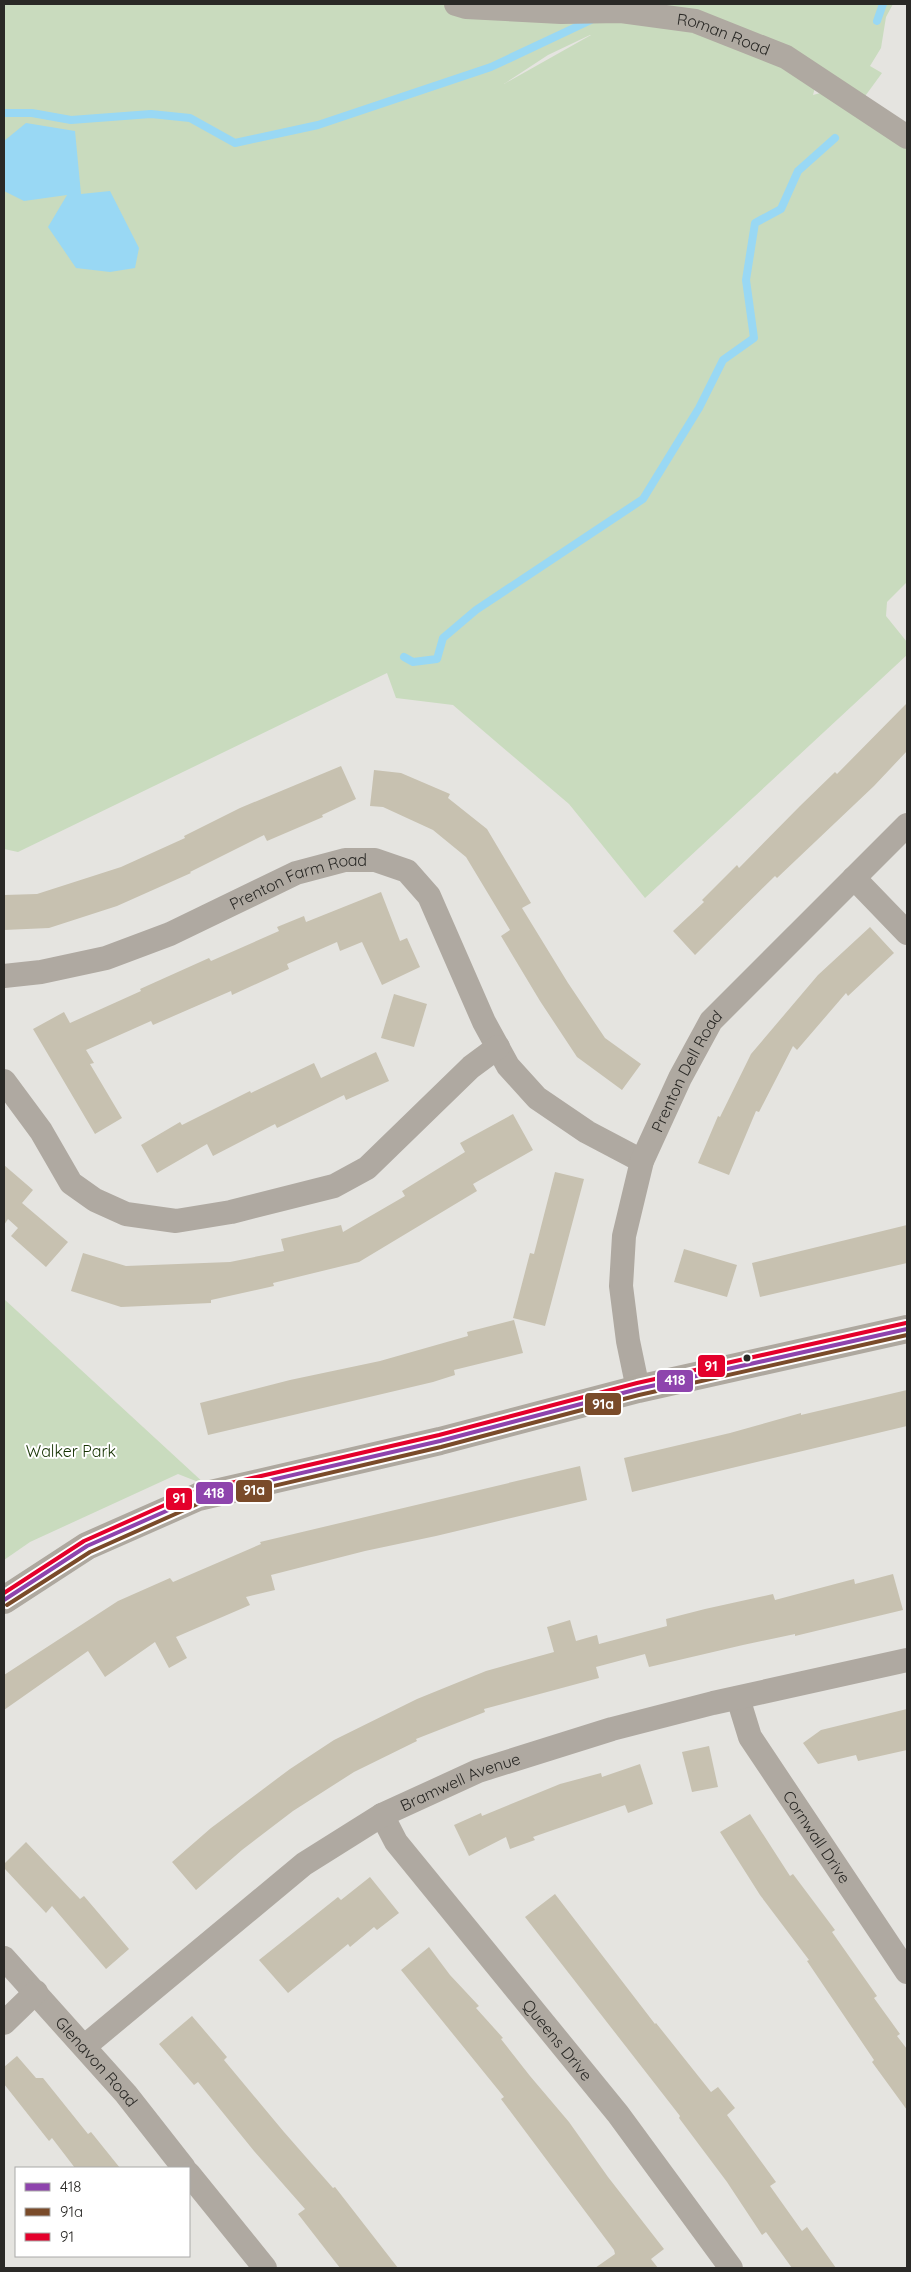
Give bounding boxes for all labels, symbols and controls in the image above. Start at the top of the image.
street label: Roman Road [676,9,773,60]
street label: Prenton Farm Road [226,850,367,914]
street label: Prenton Dell Road [647,1006,726,1135]
unlabelled marker [742,1353,752,1363]
line badge: 91 [697,1354,726,1378]
text: 91 [704,1357,718,1375]
line badge: 418 [656,1369,694,1393]
text: 418 [665,1371,686,1389]
line badge: 91a [584,1392,622,1416]
text: 91a [592,1395,614,1413]
park label: Walker Park [26,1441,116,1461]
line badge: 91a [235,1479,273,1503]
line badge: 418 [195,1481,234,1505]
text: 91a [243,1481,265,1499]
text: 418 [204,1484,225,1502]
line badge: 91 [165,1487,193,1511]
text: 91 [172,1489,186,1507]
street label: Bramwell Avenue [397,1748,523,1815]
street label: Cornwall Drive [779,1787,855,1887]
street label: Queens Drive [518,1995,597,2085]
street label: Glenavon Road [51,2012,142,2111]
legend [15,2167,190,2257]
text: 418 [60,2177,81,2196]
text: 91a [60,2202,83,2221]
text: 91 [60,2227,74,2246]

